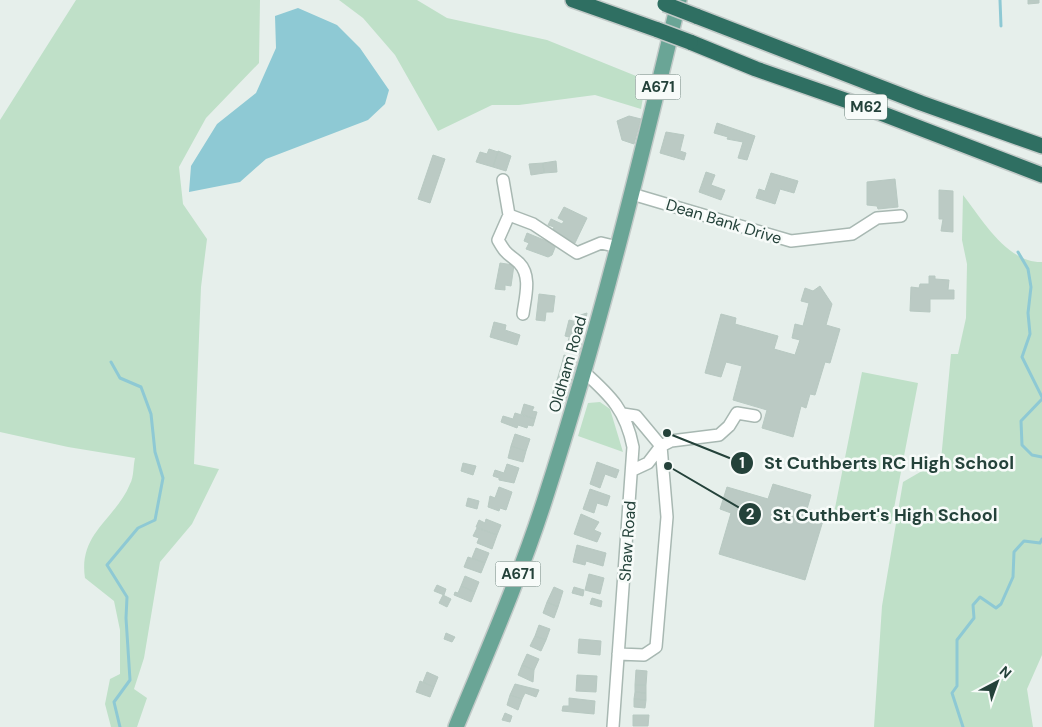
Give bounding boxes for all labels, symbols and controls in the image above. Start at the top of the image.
road number: A671 [636,74,680,100]
road number: M62 [845,94,887,120]
street label: Dean Bank Drive [663,194,784,249]
street label: Oldham Road [544,313,591,415]
callout: St Cuthberts RC High School [729,446,1024,479]
text: St Cuthberts RC High School [764,451,1014,475]
text: 1 [739,453,745,473]
callout: St Cuthbert's High School [737,498,1007,531]
street label: Shaw Road [614,500,641,582]
text: St Cuthbert's High School [773,503,997,527]
text: 2 [746,504,755,524]
road number: A671 [496,562,540,586]
north arrow [972,657,1022,707]
text: N [996,662,1015,682]

